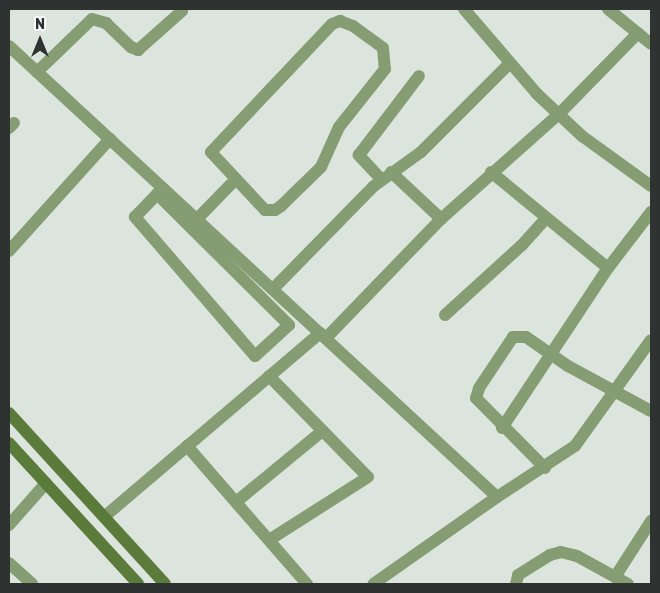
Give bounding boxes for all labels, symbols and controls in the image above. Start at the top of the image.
north arrow [15,15,65,65]
text: N [35,16,45,33]

